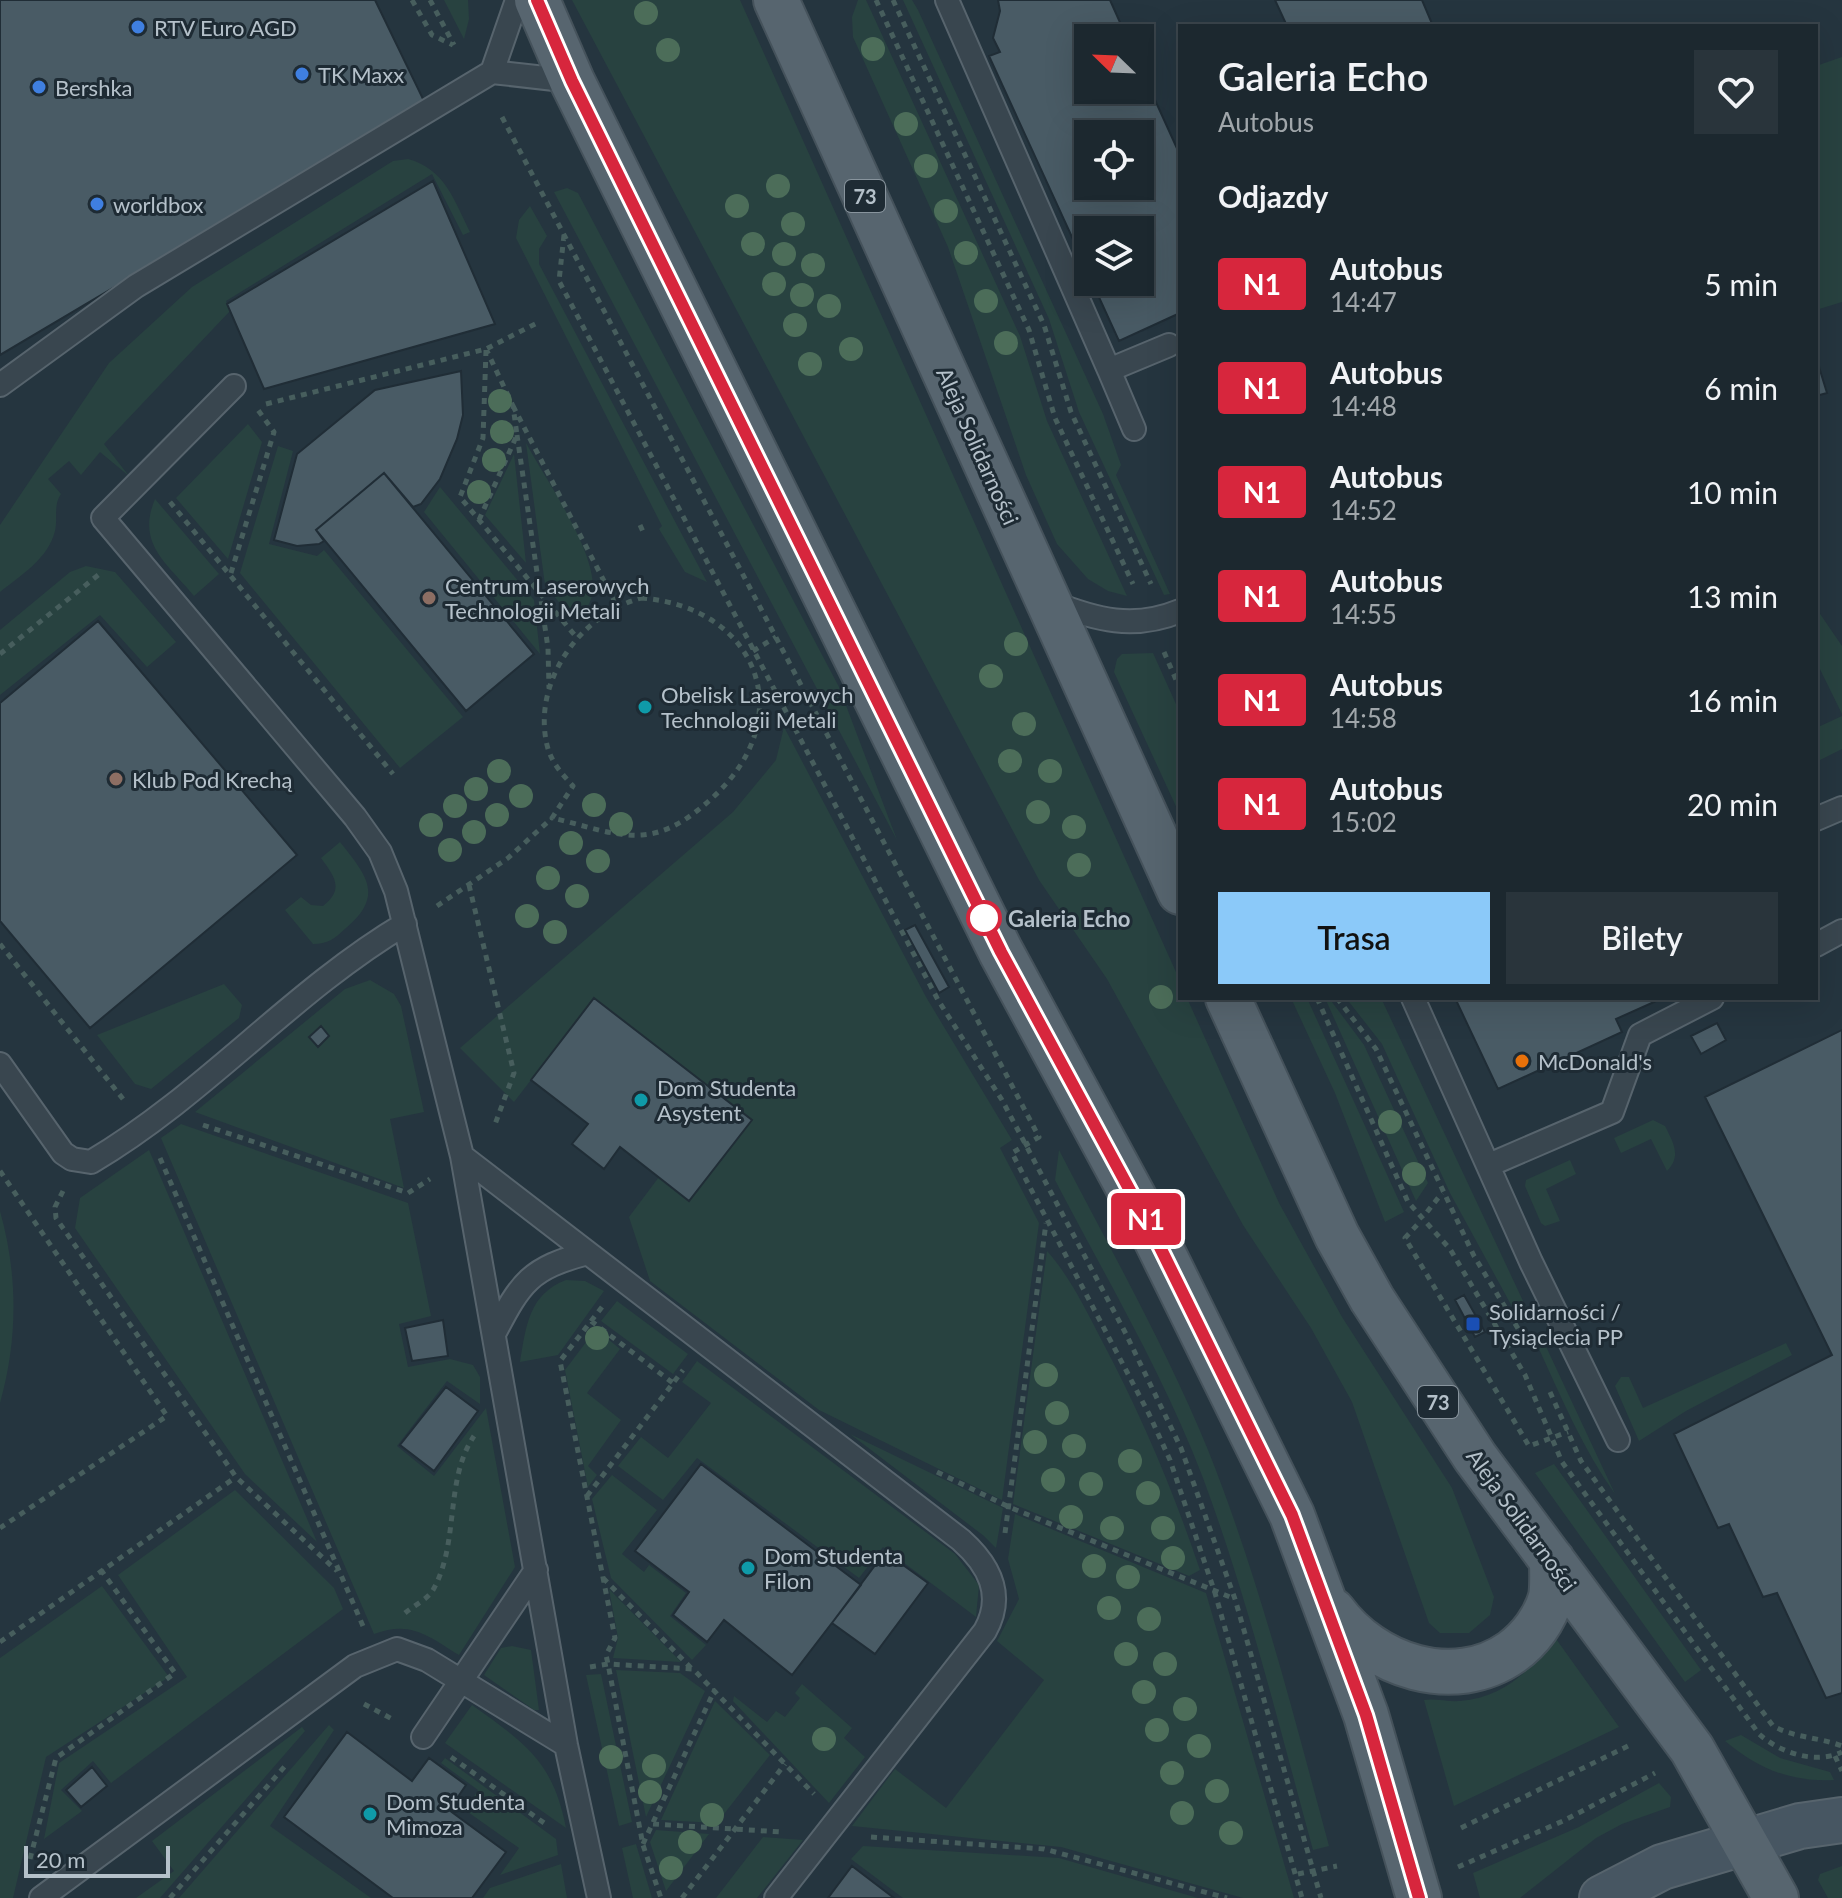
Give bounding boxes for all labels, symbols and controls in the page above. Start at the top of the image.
place label: RTV Euro AGD [154,14,297,41]
marker: RTV Euro AGD [129,18,147,36]
north arrow [1074,24,1154,104]
map controls [1074,24,1154,296]
button: heart [1694,50,1778,134]
text: Galeria Echo [1218,53,1428,99]
place label: TK Maxx [318,61,404,88]
marker: TK Maxx [293,65,311,83]
place label: Bershka [55,74,133,101]
marker: Bershka [30,78,48,96]
text: Autobus [1218,106,1314,138]
button: locate [1074,120,1154,200]
text: Odjazdy [1218,178,1328,214]
road number: 73 [845,180,885,212]
place label: worldbox [113,191,203,218]
marker: worldbox [88,195,106,213]
button: layers [1074,216,1154,296]
text: Autobus [1330,250,1443,286]
text: 5 min [1704,266,1778,302]
text: N1 [1243,267,1281,301]
text: 14:47 [1330,286,1397,318]
text: Autobus [1330,354,1443,390]
street label: Aleja Solidarności [931,363,1025,529]
text: 6 min [1704,370,1778,406]
text: N1 [1243,371,1281,405]
text: 14:48 [1330,390,1397,422]
text: Autobus [1330,458,1443,494]
text: 10 min [1687,474,1778,510]
text: N1 [1243,475,1281,509]
text: 14:52 [1330,494,1397,526]
text: Autobus [1330,562,1443,598]
place label: Centrum Laserowych Technologii Metali [445,572,649,624]
text: 13 min [1687,578,1778,614]
text: N1 [1243,579,1281,613]
marker: Centrum Laserowych Technologii Metali [420,589,438,607]
text: 14:55 [1330,598,1397,630]
text: Autobus [1330,666,1443,702]
place label: Obelisk Laserowych Technologii Metali [661,681,853,733]
text: 16 min [1687,682,1778,718]
text: N1 [1243,683,1281,717]
marker: Obelisk Laserowych Technologii Metali [636,698,654,716]
text: 14:58 [1330,702,1397,734]
place label: Klub Pod Krechą [132,766,293,793]
marker: Klub Pod Krechą [107,770,125,788]
text: Autobus [1330,770,1443,806]
text: 20 min [1687,786,1778,822]
text: N1 [1243,787,1281,821]
text: 15:02 [1330,806,1397,838]
button: Trasa [1218,892,1490,984]
button: Bilety [1506,892,1778,984]
marker: Galeria Echo [967,901,1001,935]
place label: Galeria Echo [1008,905,1130,932]
place label: McDonald's [1538,1048,1652,1075]
marker: McDonald's [1513,1052,1531,1070]
place label: Dom Studenta Asystent [657,1074,796,1126]
marker: Dom Studenta Asystent [632,1091,650,1109]
line badge: N1 [1110,1193,1182,1245]
text: N1 [1127,1202,1165,1236]
place label: Solidarności / Tysiąclecia PP [1489,1298,1623,1350]
marker: Solidarności / Tysiąclecia PP [1464,1315,1482,1333]
road number: 73 [1418,1386,1458,1418]
street label: Aleja Solidarności [1461,1443,1583,1597]
place label: Dom Studenta Filon [764,1542,903,1594]
marker: Dom Studenta Filon [739,1559,757,1577]
place label: Dom Studenta Mimoza [386,1788,525,1840]
marker: Dom Studenta Mimoza [361,1805,379,1823]
scale bar [24,1842,170,1878]
text: 20 m [36,1846,85,1873]

